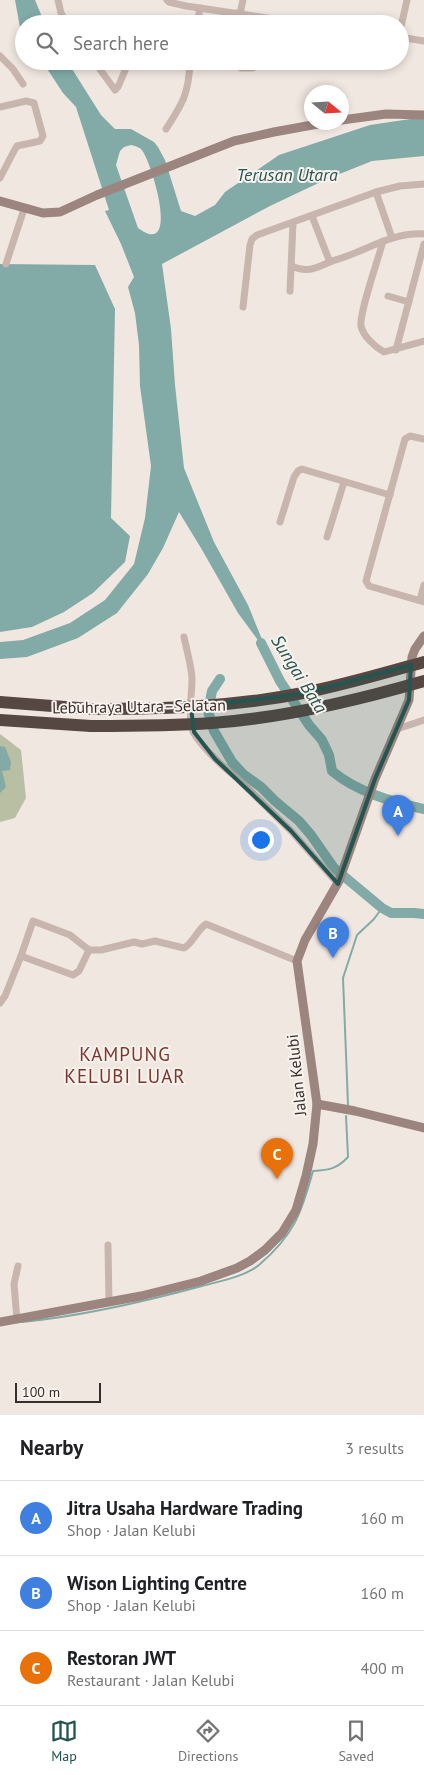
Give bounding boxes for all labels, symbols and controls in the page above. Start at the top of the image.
search box [15,15,409,70]
icon: search [33,29,61,57]
text: Search here [73,31,169,55]
north arrow [304,85,349,130]
water label: Terusan Utara [236,163,338,186]
water label: Sungai Bata [266,630,333,717]
street label: Lebuhraya Utara–Selatan [52,694,226,718]
pin: A [382,795,414,836]
your location [248,827,274,853]
pin: B [317,917,349,958]
street label: Jalan Kelubi [282,1033,310,1118]
district label: KAMPUNG KELUBI LUAR [64,1042,186,1088]
pin: C [261,1138,293,1179]
scale bar [15,1380,101,1403]
text: 100 m [22,1383,60,1401]
text: Nearby [20,1434,83,1461]
text: 3 results [345,1438,404,1458]
text: Jitra Usaha Hardware Trading [67,1496,303,1520]
text: A [31,1508,41,1528]
text: 160 m [361,1508,404,1528]
text: Shop · Jalan Kelubi [67,1520,196,1540]
text: Wison Lighting Centre [67,1571,247,1595]
text: B [31,1583,41,1603]
text: 160 m [361,1583,404,1603]
text: Shop · Jalan Kelubi [67,1595,196,1615]
text: Restoran JWT [67,1646,176,1670]
text: C [32,1658,40,1678]
text: 400 m [361,1658,404,1678]
text: Restaurant · Jalan Kelubi [67,1670,235,1690]
tab: Map [50,1717,78,1765]
tab: Directions [178,1717,238,1765]
tab: Saved [338,1717,374,1765]

